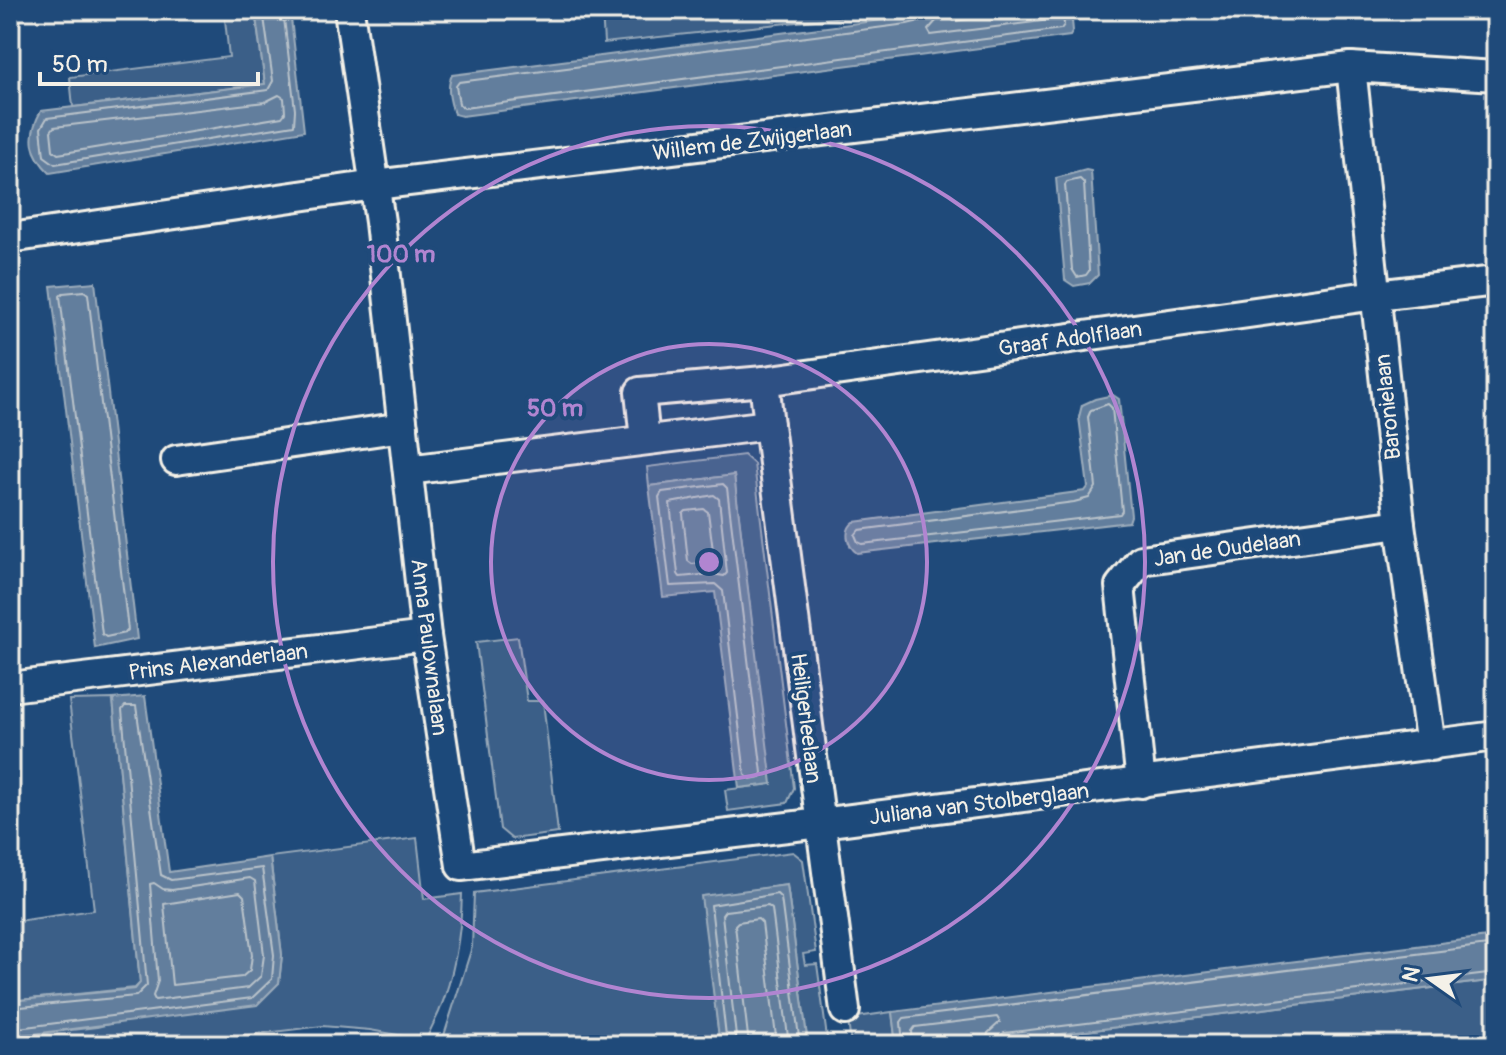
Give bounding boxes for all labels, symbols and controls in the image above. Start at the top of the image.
scale bar [40,36,258,86]
text: 50 m [52,50,108,79]
street label: Willem de Zwijgerlaan [651,115,853,167]
text: 100 m [367,240,435,269]
street label: Graaf Adolflaan [997,315,1144,363]
street label: Baronielaan [1369,353,1407,461]
text: 50 m [527,394,583,423]
street label: Jan de Oudelaan [1152,525,1303,573]
centre of rings [695,548,723,576]
street label: Anna Paulownalaan [404,557,454,737]
street label: Prins Alexanderlaan [127,637,309,687]
street label: Heiligerleelaan [784,651,828,785]
street label: Juliana van Stolberglaan [868,777,1091,831]
north arrow [1390,939,1470,1019]
text: N [1396,964,1427,985]

